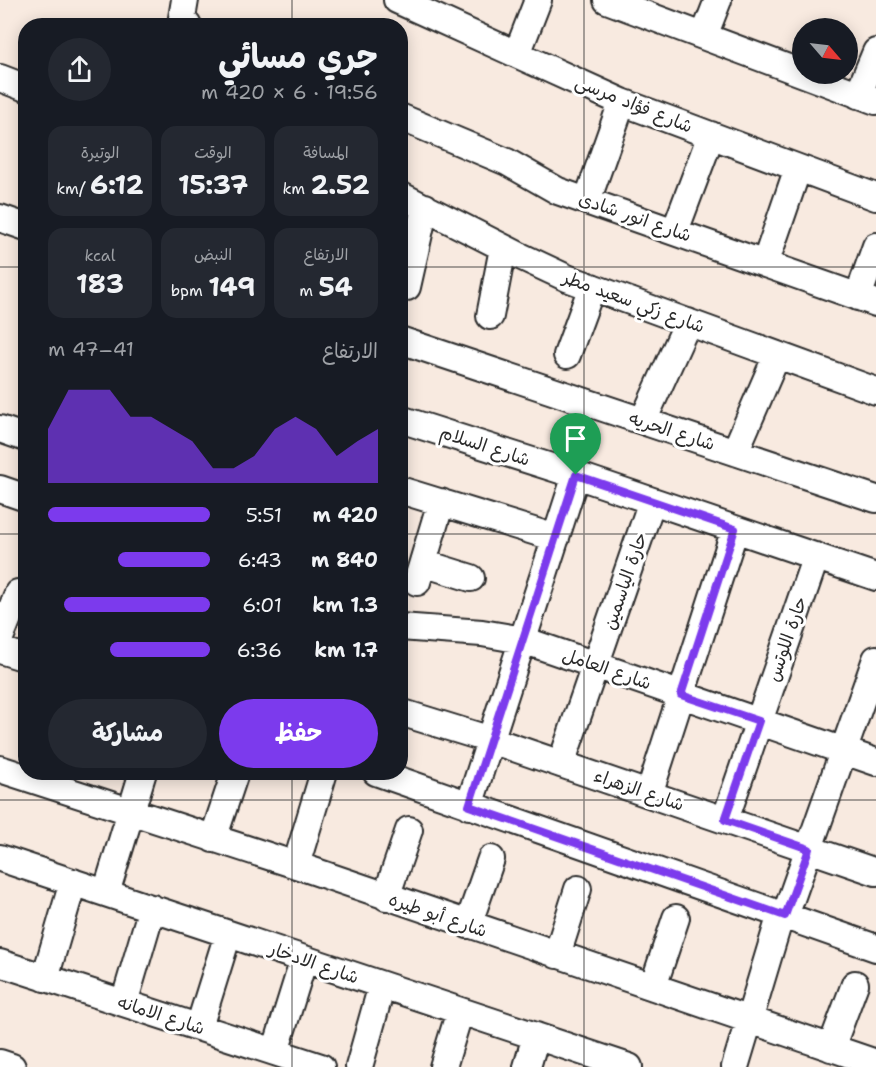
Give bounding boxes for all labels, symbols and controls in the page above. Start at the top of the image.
north arrow [792,18,858,84]
map controls [792,18,858,84]
text: جري مسائي [218,34,378,79]
button: share [48,38,111,101]
street label: شارع فؤاد مرسى [572,70,696,138]
text: 19:56 · 6 × 420 m [201,79,378,105]
text: الوتيرة [81,142,119,163]
text: الوقت [194,142,232,163]
text: المسافة [303,142,349,163]
text: 6:12 [90,167,144,202]
text: 15:37 [178,167,248,202]
text: 2.52 [311,167,370,202]
text: /km [56,178,90,199]
text: km [282,178,311,199]
street label: شارع انور شادى [575,187,695,247]
text: النبض [194,244,232,265]
text: الارتفاع [304,244,348,265]
text: kcal [84,245,116,266]
street label: شارع زكي سعيد مطر [557,265,708,342]
text: 183 [76,266,124,301]
text: 149 [208,269,255,304]
text: 54 [318,269,353,304]
text: bpm [171,280,208,301]
text: m [299,280,318,301]
text: 41–47 m [48,336,134,362]
text: الارتفاع [322,338,378,364]
street label: شارع الحريه [626,406,718,456]
pin [550,413,601,475]
street label: شارع السلام [436,420,533,474]
icon: arrive [559,422,592,455]
text: 5:51 [246,502,282,528]
text: 420 m [312,502,378,528]
street label: حارة الياسمين [597,529,653,633]
text: 6:43 [238,547,282,573]
text: 840 m [311,547,378,573]
text: 6:01 [242,592,282,618]
text: 1.3 km [312,592,378,618]
street label: حارة اللوتس [761,593,813,685]
text: 6:36 [237,637,282,663]
text: 1.7 km [314,637,378,663]
street label: شارع العامل [559,643,655,695]
button: مشاركة [48,699,207,768]
button: حفظ [219,699,378,768]
street label: شارع الزهراء [591,763,687,817]
street label: شارع أبو طيره [386,887,490,943]
street label: شارع الادخار [264,936,362,990]
street label: شارع الامانه [114,990,208,1040]

